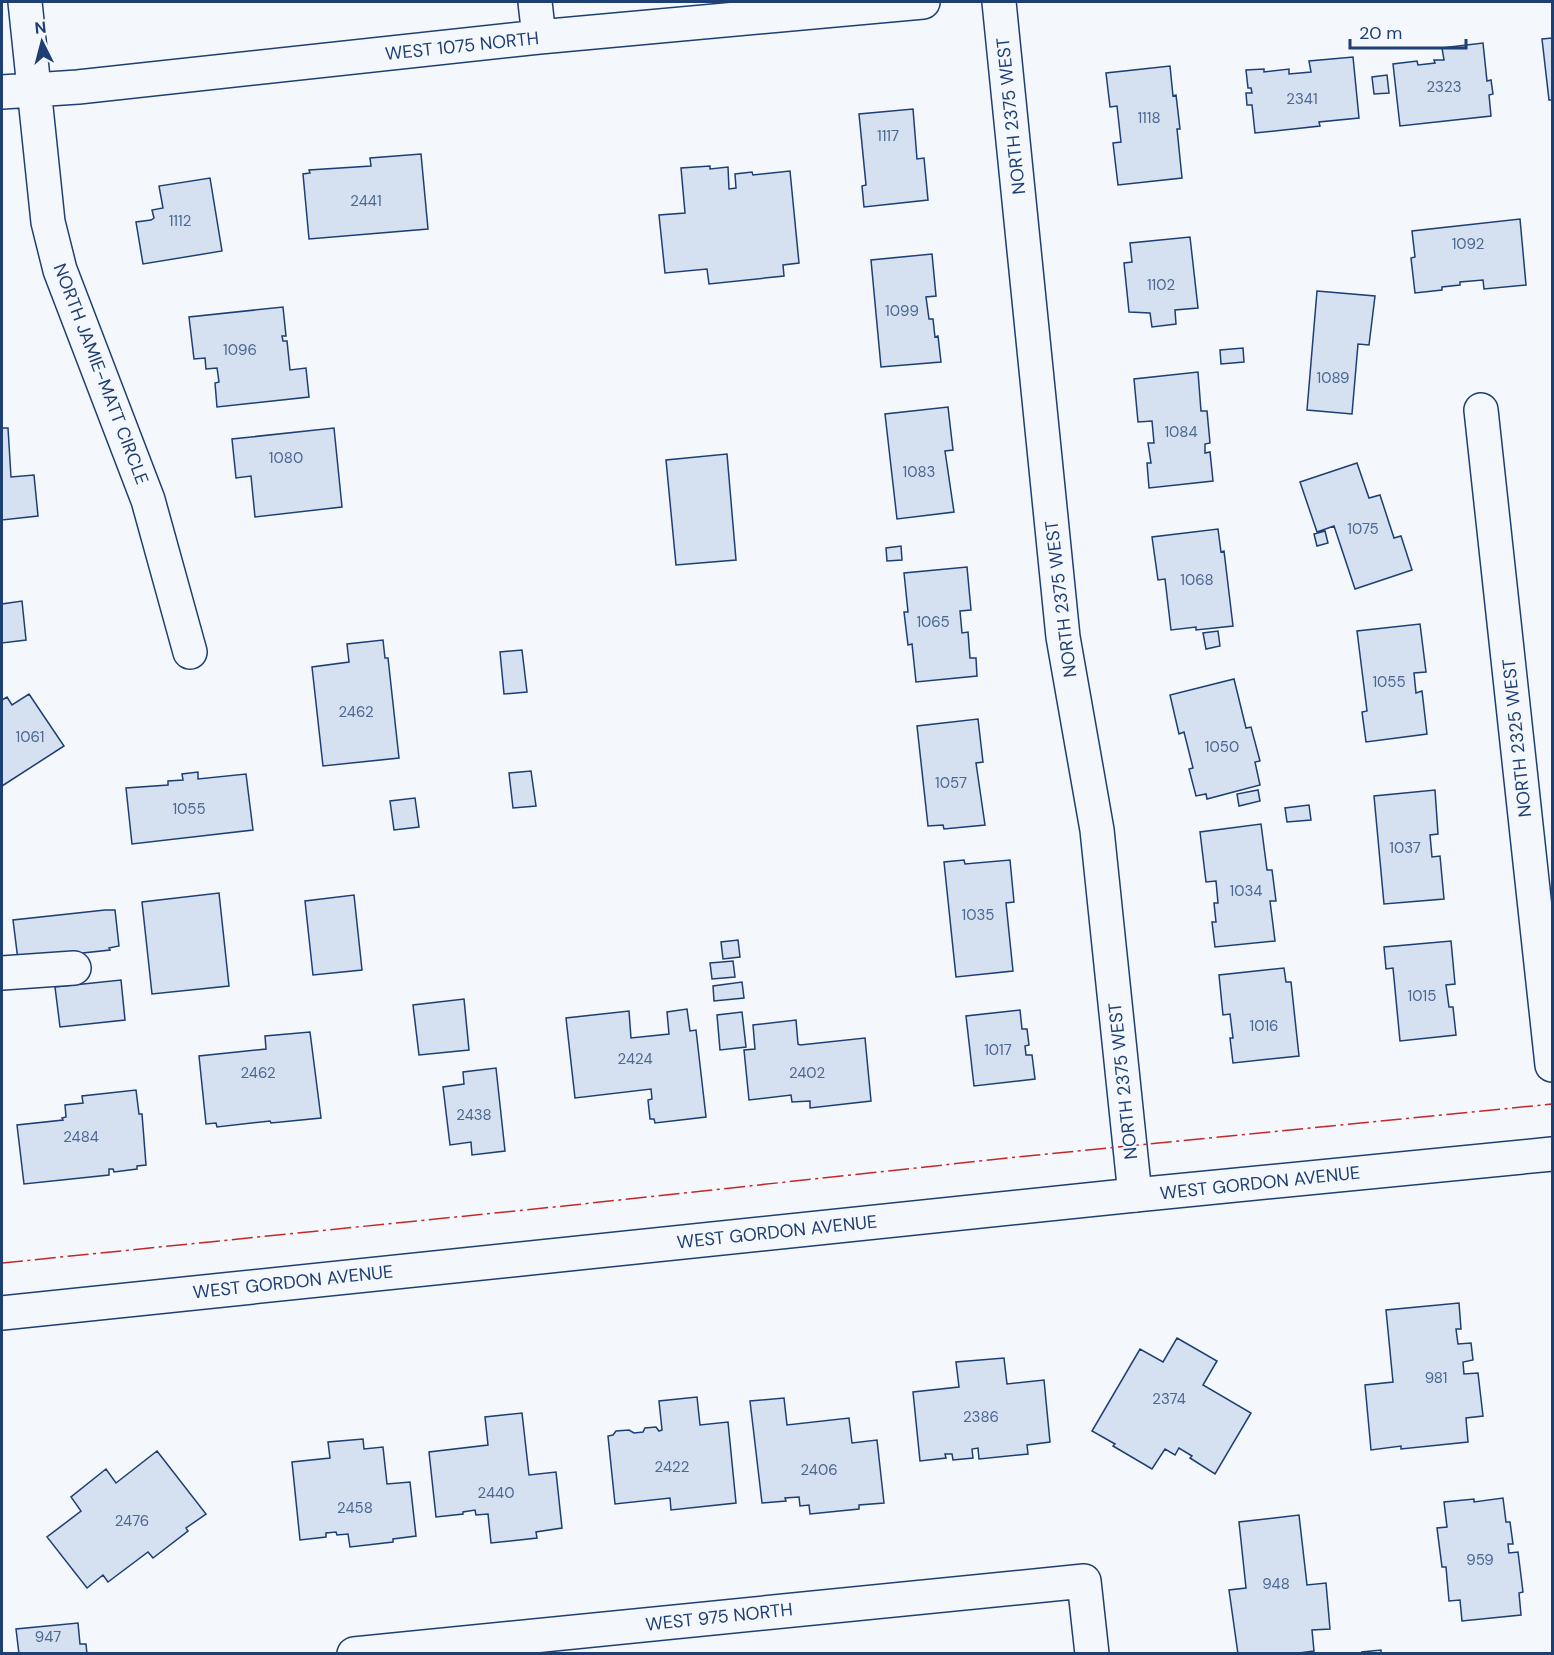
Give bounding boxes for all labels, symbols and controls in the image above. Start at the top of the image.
north arrow [12,12,72,72]
scale bar [1350,12,1466,50]
text: N [34,17,47,39]
text: 20 m [1359,21,1402,45]
street label: WEST 1075 NORTH [384,26,540,66]
street label: NORTH 2375 WEST [991,36,1031,196]
house number: 2323 [1426,77,1462,97]
house number: 2341 [1286,89,1318,109]
house number: 1118 [1137,108,1161,128]
house number: 1117 [877,126,899,146]
house number: 2441 [350,191,382,211]
house number: 1112 [169,211,191,231]
house number: 1092 [1452,234,1484,254]
street label: NORTH JAMIE-MATT CIRCLE [48,260,154,488]
house number: 1102 [1147,275,1175,295]
house number: 1099 [885,301,919,321]
house number: 1096 [223,340,257,360]
house number: 1089 [1316,368,1350,388]
house number: 1084 [1164,422,1198,442]
house number: 1080 [269,448,303,468]
house number: 1083 [903,462,935,482]
street label: NORTH 2375 WEST [1039,519,1083,679]
house number: 1075 [1347,519,1379,539]
house number: 1068 [1180,570,1214,590]
house number: 1065 [916,612,950,632]
street label: NORTH 2325 WEST [1497,658,1537,818]
house number: 1055 [1372,672,1406,692]
house number: 2462 [338,702,374,722]
house number: 1061 [15,727,45,747]
house number: 1050 [1205,737,1239,757]
house number: 1057 [935,773,967,793]
house number: 1055 [172,799,206,819]
house number: 1037 [1389,838,1421,858]
house number: 1034 [1230,881,1262,901]
house number: 1035 [962,905,994,925]
house number: 1015 [1408,986,1436,1006]
street label: NORTH 2375 WEST [1103,1001,1143,1161]
house number: 1016 [1249,1016,1279,1036]
house number: 1017 [984,1040,1012,1060]
house number: 2424 [618,1049,652,1069]
house number: 2462 [240,1063,276,1083]
house number: 2402 [789,1063,825,1083]
house number: 2438 [456,1105,492,1125]
house number: 2484 [63,1127,99,1147]
street label: WEST GORDON AVENUE [1159,1161,1361,1205]
street label: WEST GORDON AVENUE [676,1210,878,1254]
street label: WEST GORDON AVENUE [192,1260,394,1304]
house number: 981 [1425,1368,1447,1388]
house number: 2374 [1152,1389,1186,1409]
house number: 2386 [963,1407,999,1427]
house number: 2422 [655,1457,689,1477]
house number: 2406 [800,1460,838,1480]
house number: 2440 [478,1483,514,1503]
house number: 2458 [337,1498,373,1518]
house number: 2476 [115,1511,149,1531]
house number: 959 [1466,1550,1494,1570]
house number: 948 [1262,1574,1290,1594]
street label: WEST 975 NORTH [644,1597,794,1637]
house number: 947 [35,1627,61,1647]

